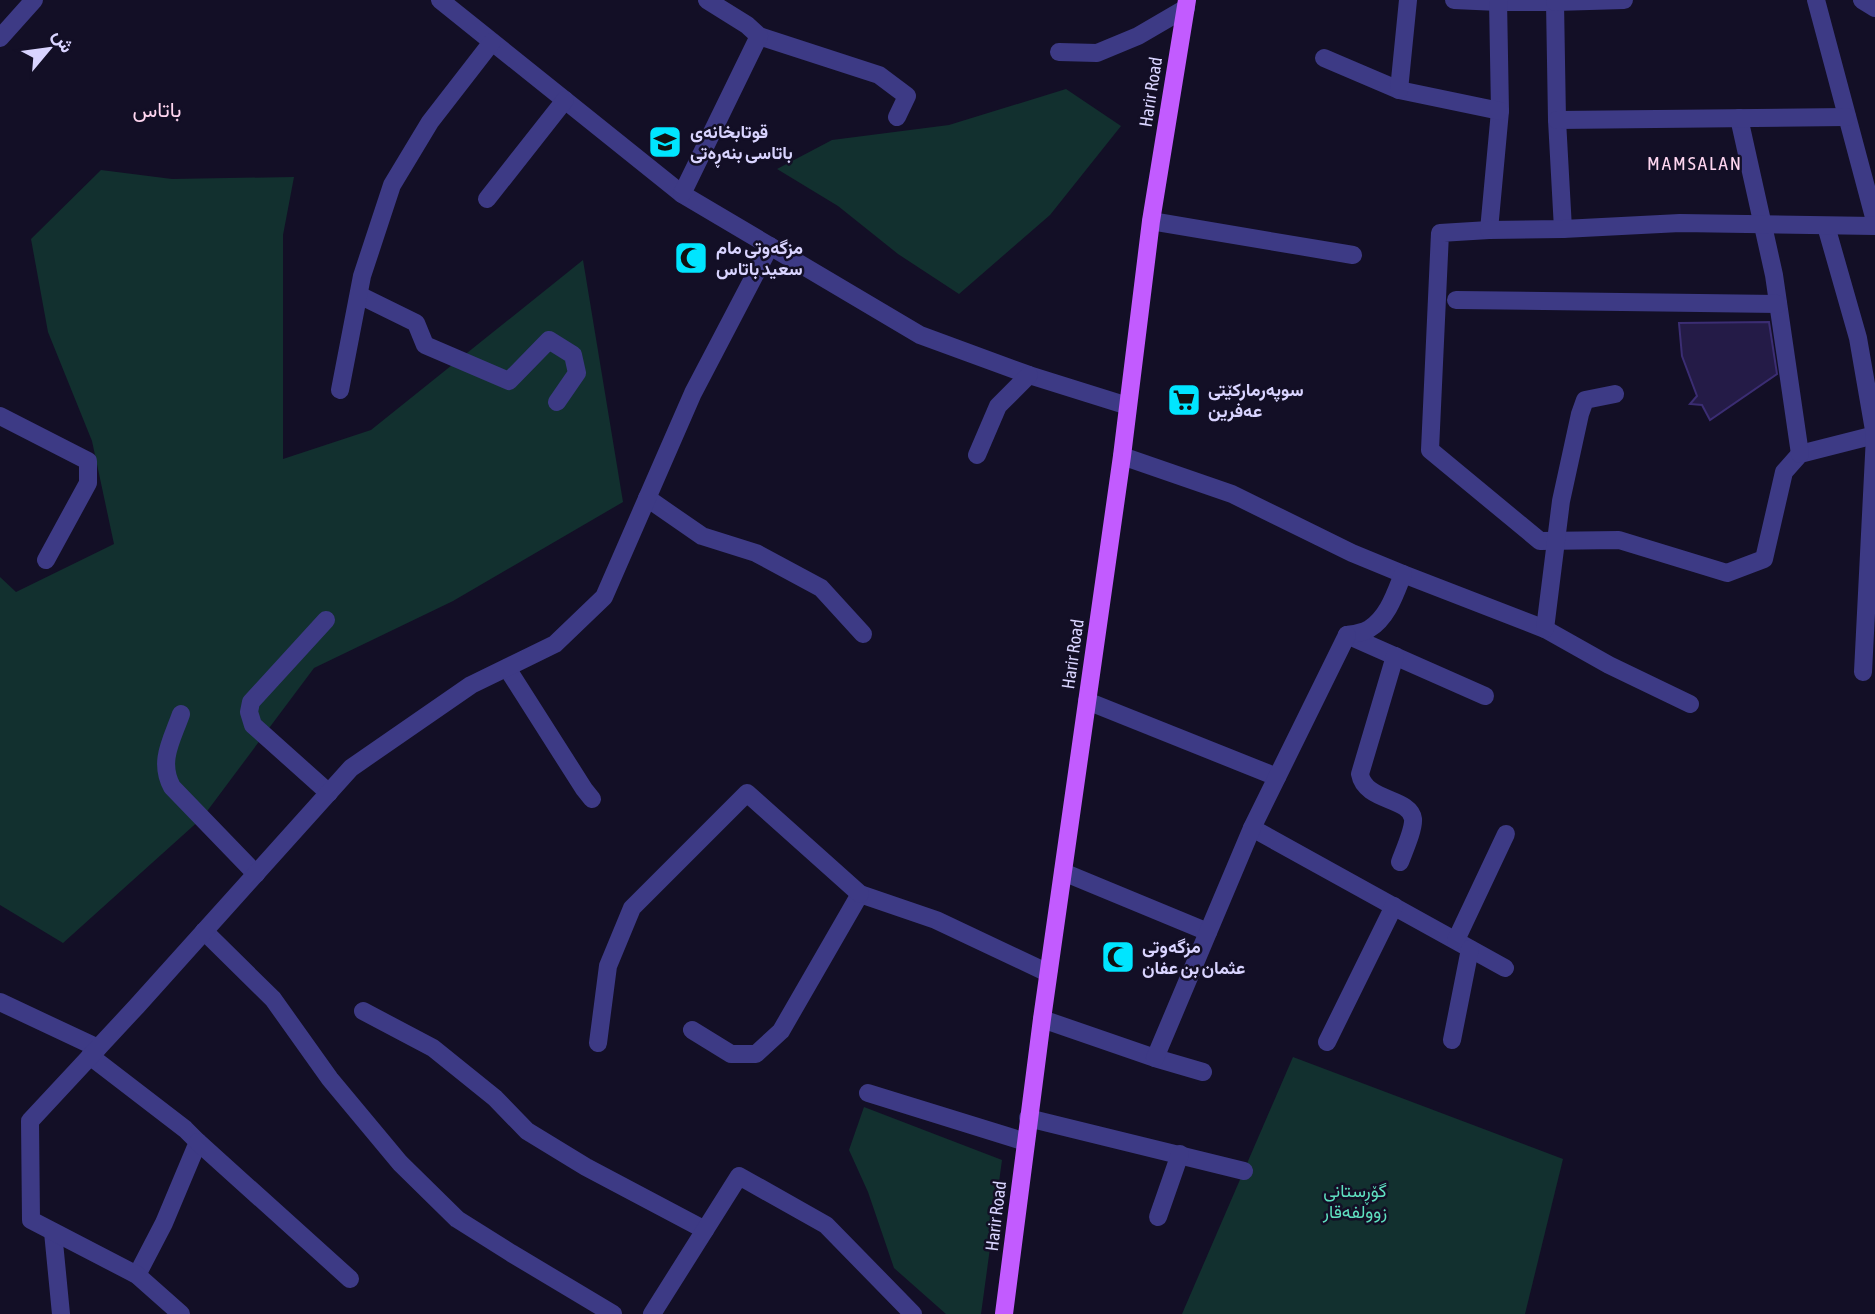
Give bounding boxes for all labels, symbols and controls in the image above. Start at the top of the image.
north arrow [14,14,84,84]
text: ش [48,25,79,57]
street label: Harir Road [1135,56,1166,128]
district label: باتاس [133,97,181,122]
place label: قوتابخانەی باتاسی بنەڕەتی [690,121,793,168]
school or university icon: قوتابخانەی باتاسی بنەڕەتی [646,123,684,161]
district label: MAMSALAN [1647,152,1743,174]
place label: مزگەوتی مام سعید باتاس [716,237,803,280]
mosque icon: مزگەوتی مام سعید باتاس [672,239,710,277]
place label: سوپەرمارکێتی عەفرین [1208,379,1304,422]
supermarket icon: سوپەرمارکێتی عەفرین [1165,381,1203,419]
street label: Harir Road [1057,618,1088,690]
place label: مزگەوتی عثمان بن عفان [1142,936,1245,979]
mosque icon: مزگەوتی عثمان بن عفان [1099,938,1137,976]
street label: Harir Road [981,1180,1010,1252]
park label: گۆڕستانی زوولفەقار [1322,1180,1387,1223]

